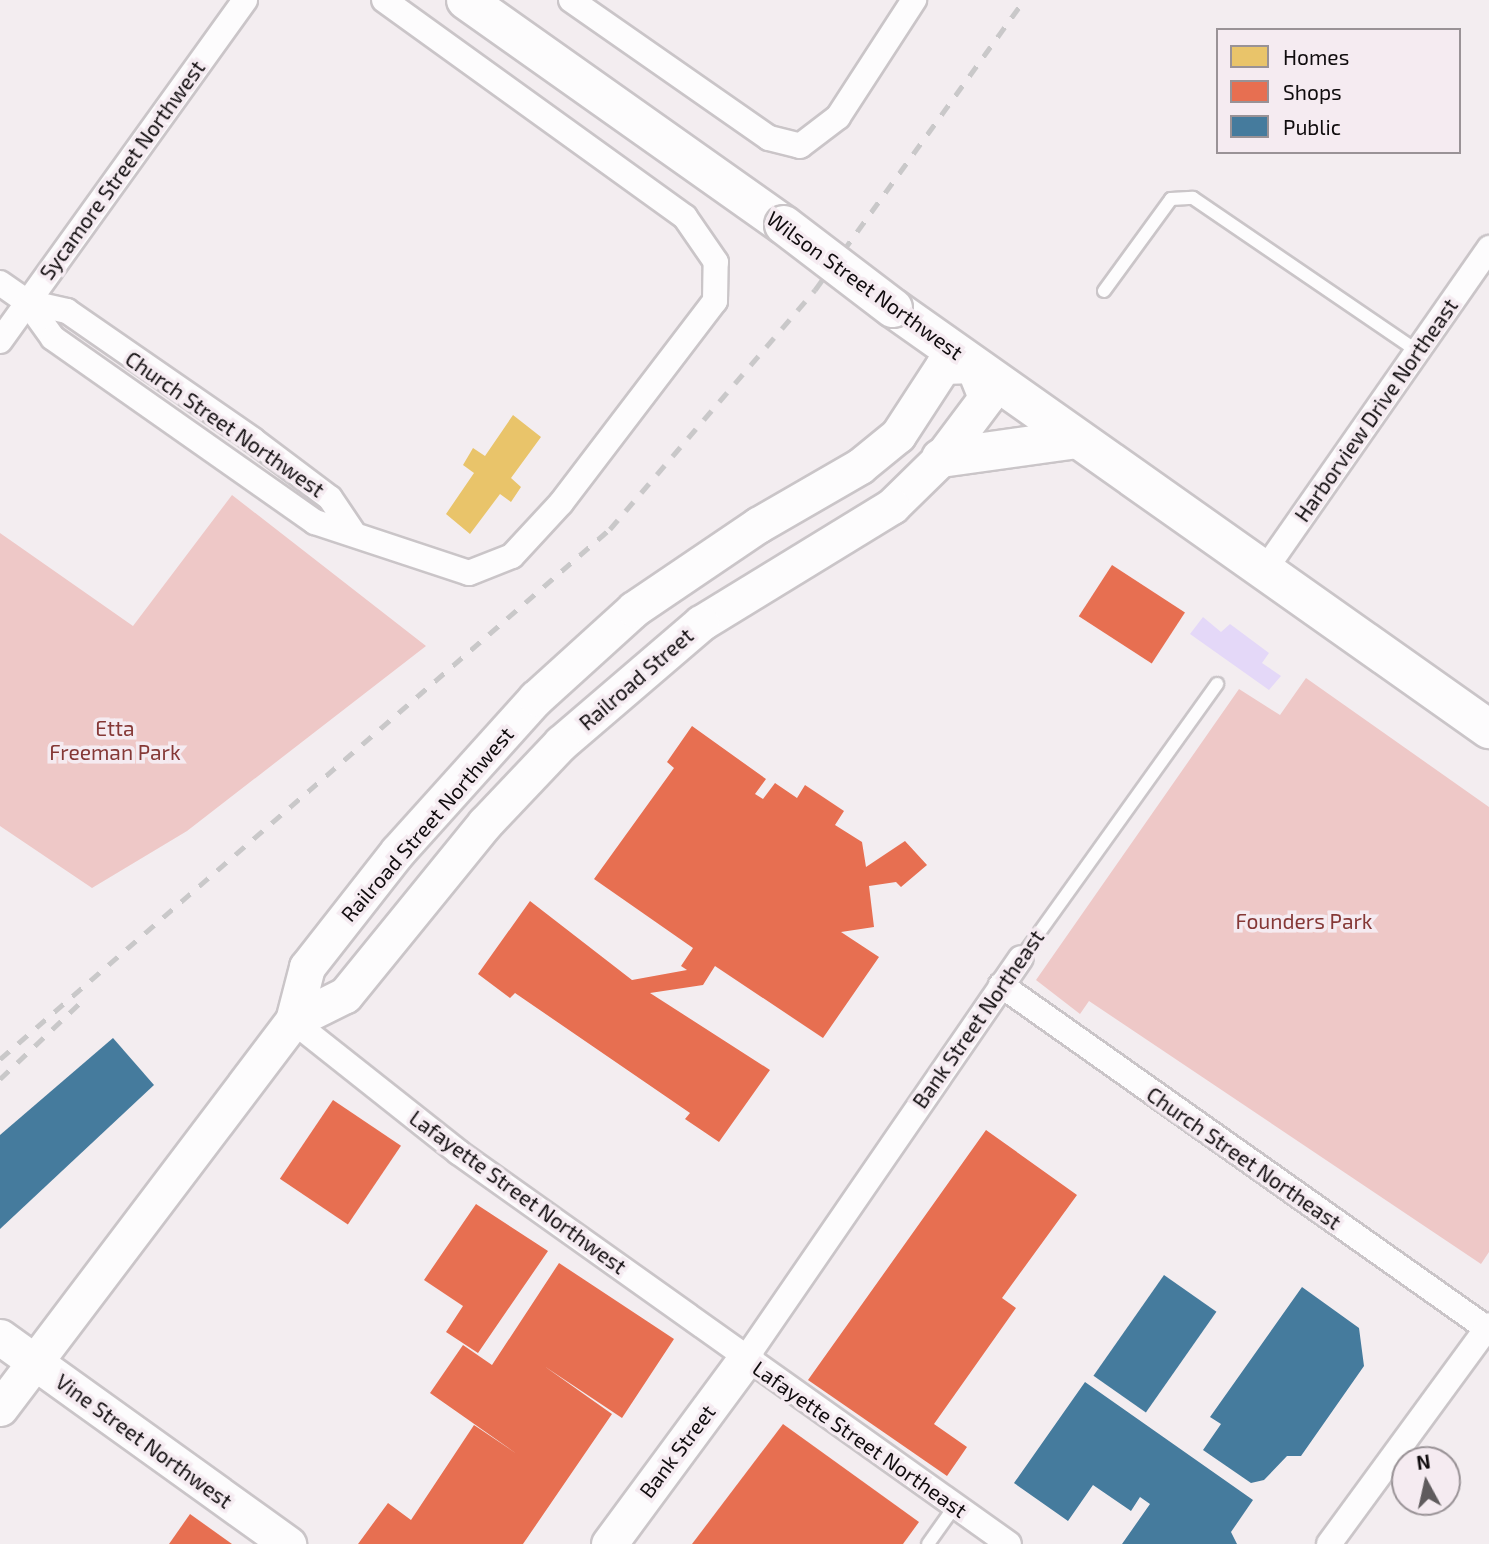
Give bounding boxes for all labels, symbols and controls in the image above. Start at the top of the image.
legend [1216,28,1461,154]
text: Homes [1283,44,1349,69]
street label: Sycamore Street Northwest [34,56,210,284]
text: Shops [1283,79,1342,104]
text: Public [1283,114,1341,139]
street label: Wilson Street Northwest [762,205,968,365]
street label: Harborview Drive Northeast [1289,293,1463,527]
street label: Church Street Northwest [121,346,329,502]
street label: Railroad Street [574,623,698,735]
park label: Etta Freeman Park [49,715,181,765]
street label: Railroad Street Northwest [336,721,518,927]
park label: Founders Park [1235,908,1373,934]
street label: Bank Street Northeast [907,925,1049,1113]
street label: Church Street Northeast [1142,1081,1346,1235]
street label: Lafayette Street Northwest [405,1105,631,1279]
street label: Lafayette Street Northeast [748,1355,972,1523]
street label: Vine Street Northwest [51,1369,237,1513]
street label: Bank Street [634,1399,720,1503]
north arrow [1391,1446,1461,1516]
text: N [1415,1449,1432,1474]

